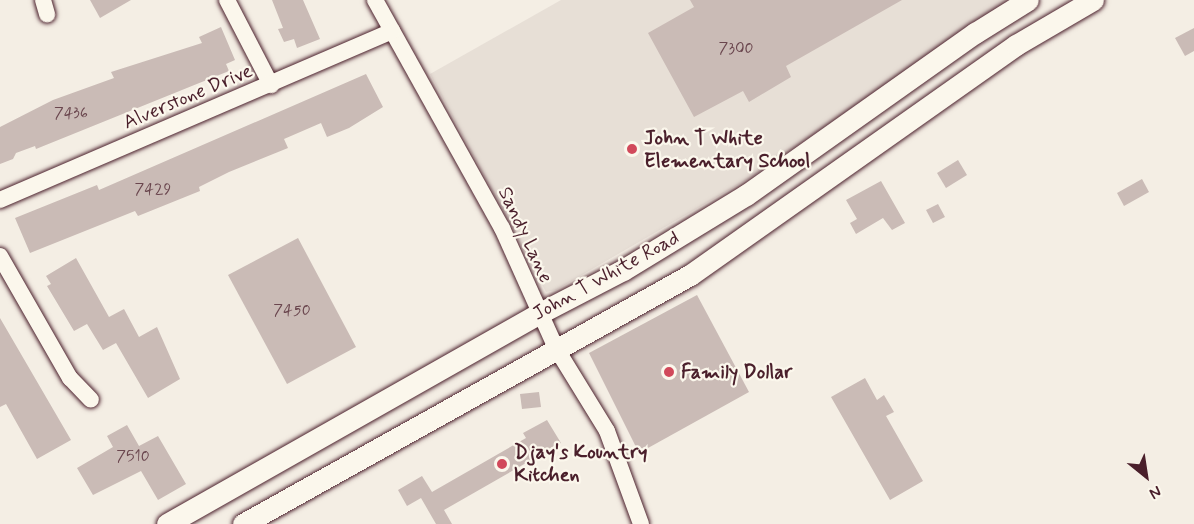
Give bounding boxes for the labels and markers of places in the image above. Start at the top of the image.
place label: John T White Elementary School [644,126,810,173]
marker: John T White Elementary School [625,142,639,156]
place label: Family Dollar [681,360,793,384]
marker: Family Dollar [662,365,676,379]
place label: Djay's Kountry Kitchen [514,440,643,487]
marker: Djay's Kountry Kitchen [495,457,509,471]

